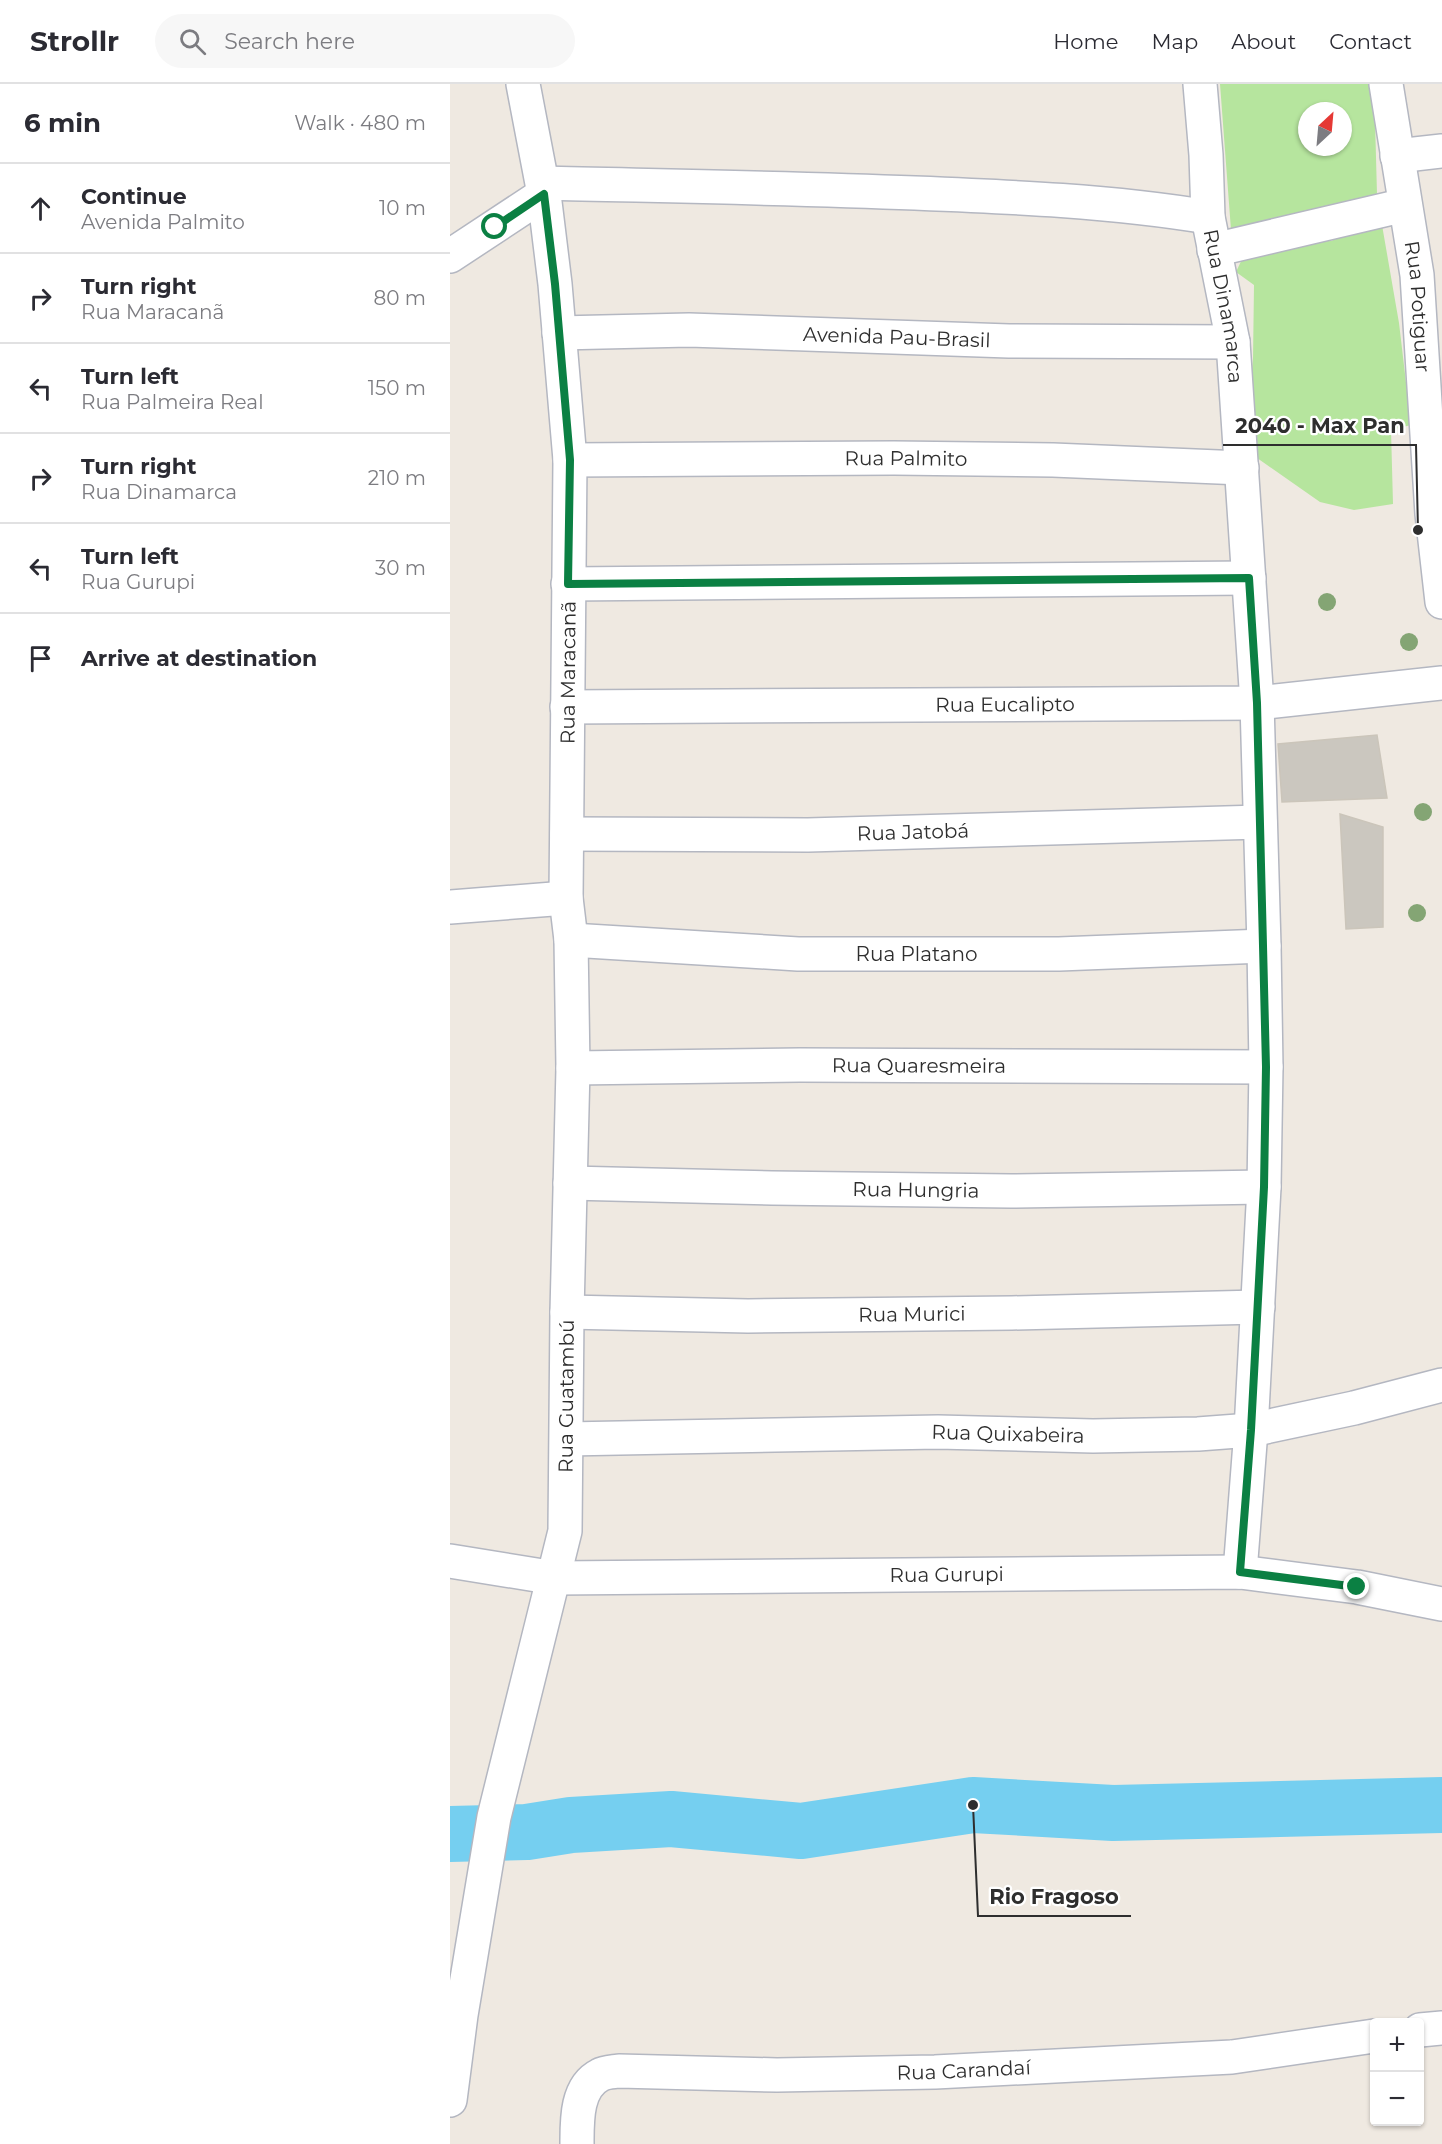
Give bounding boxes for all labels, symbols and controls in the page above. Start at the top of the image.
search box [155,14,575,68]
text: Strollr [30,24,119,58]
icon: search [176,25,209,58]
text: Search here [224,28,355,55]
text: Home [1053,29,1118,54]
text: Map [1151,29,1198,54]
text: About [1231,29,1296,54]
text: Contact [1329,29,1412,54]
north arrow [1298,102,1352,156]
text: 6 min [24,107,101,139]
text: Walk · 480 m [294,111,426,135]
text: Continue [81,183,187,210]
icon: ahead [24,192,57,225]
text: 10 m [379,196,426,220]
text: Avenida Palmito [81,210,245,234]
route start [481,213,507,239]
street label: Rua Dinamarca [1199,227,1248,384]
street label: Rua Potiguar [1400,239,1435,373]
text: Turn right [81,273,196,300]
icon: right [24,282,57,315]
text: 80 m [374,286,426,310]
text: Rua Maracanã [81,300,224,324]
street label: Avenida Pau-Brasil [803,322,991,352]
text: Turn left [81,363,179,390]
icon: left [24,372,57,405]
text: 150 m [368,376,426,400]
text: Rua Palmeira Real [81,390,264,414]
callout: 2040 - Max Pan [1223,406,1416,445]
text: 2040 - Max Pan [1235,413,1405,438]
street label: Rua Palmito [844,446,968,471]
text: Turn right [81,453,196,480]
icon: right [24,462,57,495]
text: 210 m [368,466,426,490]
text: Rua Dinamarca [81,480,237,504]
text: Turn left [81,543,179,570]
icon: left [24,552,57,585]
text: 30 m [375,556,426,580]
text: Rua Gurupi [81,570,195,594]
street label: Rua Maracanã [555,601,581,744]
icon: arrive [24,642,57,675]
text: Arrive at destination [81,645,317,672]
street label: Rua Eucalipto [935,692,1075,717]
street label: Rua Jatobá [856,818,969,846]
street label: Rua Platano [855,942,978,966]
street label: Rua Quaresmeira [832,1053,1006,1078]
street label: Rua Hungria [852,1177,980,1203]
street label: Rua Murici [858,1302,966,1327]
street label: Rua Guatambú [554,1319,579,1473]
street label: Rua Quixabeira [931,1420,1085,1448]
street label: Rua Gurupi [889,1562,1004,1587]
route end [1343,1573,1369,1599]
callout: Rio Fragoso [978,1877,1131,1916]
text: Rio Fragoso [989,1884,1119,1909]
map controls [1370,2018,1424,2126]
button: + [1370,2018,1424,2072]
street label: Rua Carandaí [896,2055,1033,2085]
button: − [1370,2072,1424,2126]

